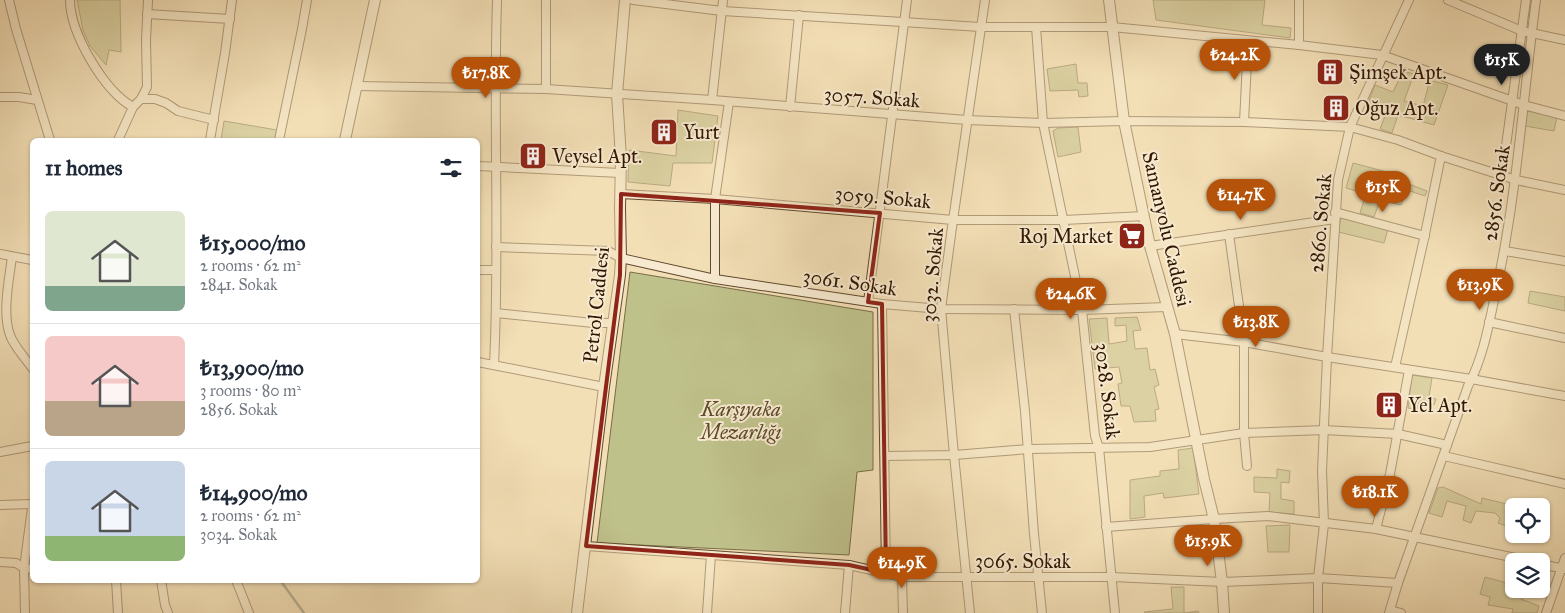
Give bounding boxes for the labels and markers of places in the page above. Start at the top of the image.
pin: ₺24.2K [1194,38,1276,81]
pin: ₺15K [1472,44,1532,86]
pin: ₺17.8K [445,56,527,99]
building icon: Şimşek Apt. [1315,57,1345,87]
place label: Şimşek Apt. [1349,60,1447,84]
building icon: Oğuz Apt. [1321,93,1351,123]
place label: Oğuz Apt. [1355,96,1439,121]
building icon: Yurt [649,117,679,147]
place label: Yurt [683,120,720,144]
building icon: Veysel Apt. [518,141,548,171]
place label: Veysel Apt. [551,144,642,168]
pin: ₺15K [1353,170,1413,213]
pin: ₺14.7K [1200,178,1282,221]
supermarket icon: Roj Market [1117,221,1147,251]
place label: Roj Market [1019,224,1113,248]
pin: ₺13.9K [1439,268,1521,311]
pin: ₺24.6K [1030,278,1112,320]
pin: ₺13.8K [1215,306,1297,348]
building icon: Yel Apt. [1374,390,1404,420]
place label: Yel Apt. [1408,393,1472,417]
pin: ₺18.1K [1334,476,1416,518]
pin: ₺15.9K [1167,524,1249,567]
pin: ₺14.9K [861,546,943,589]

